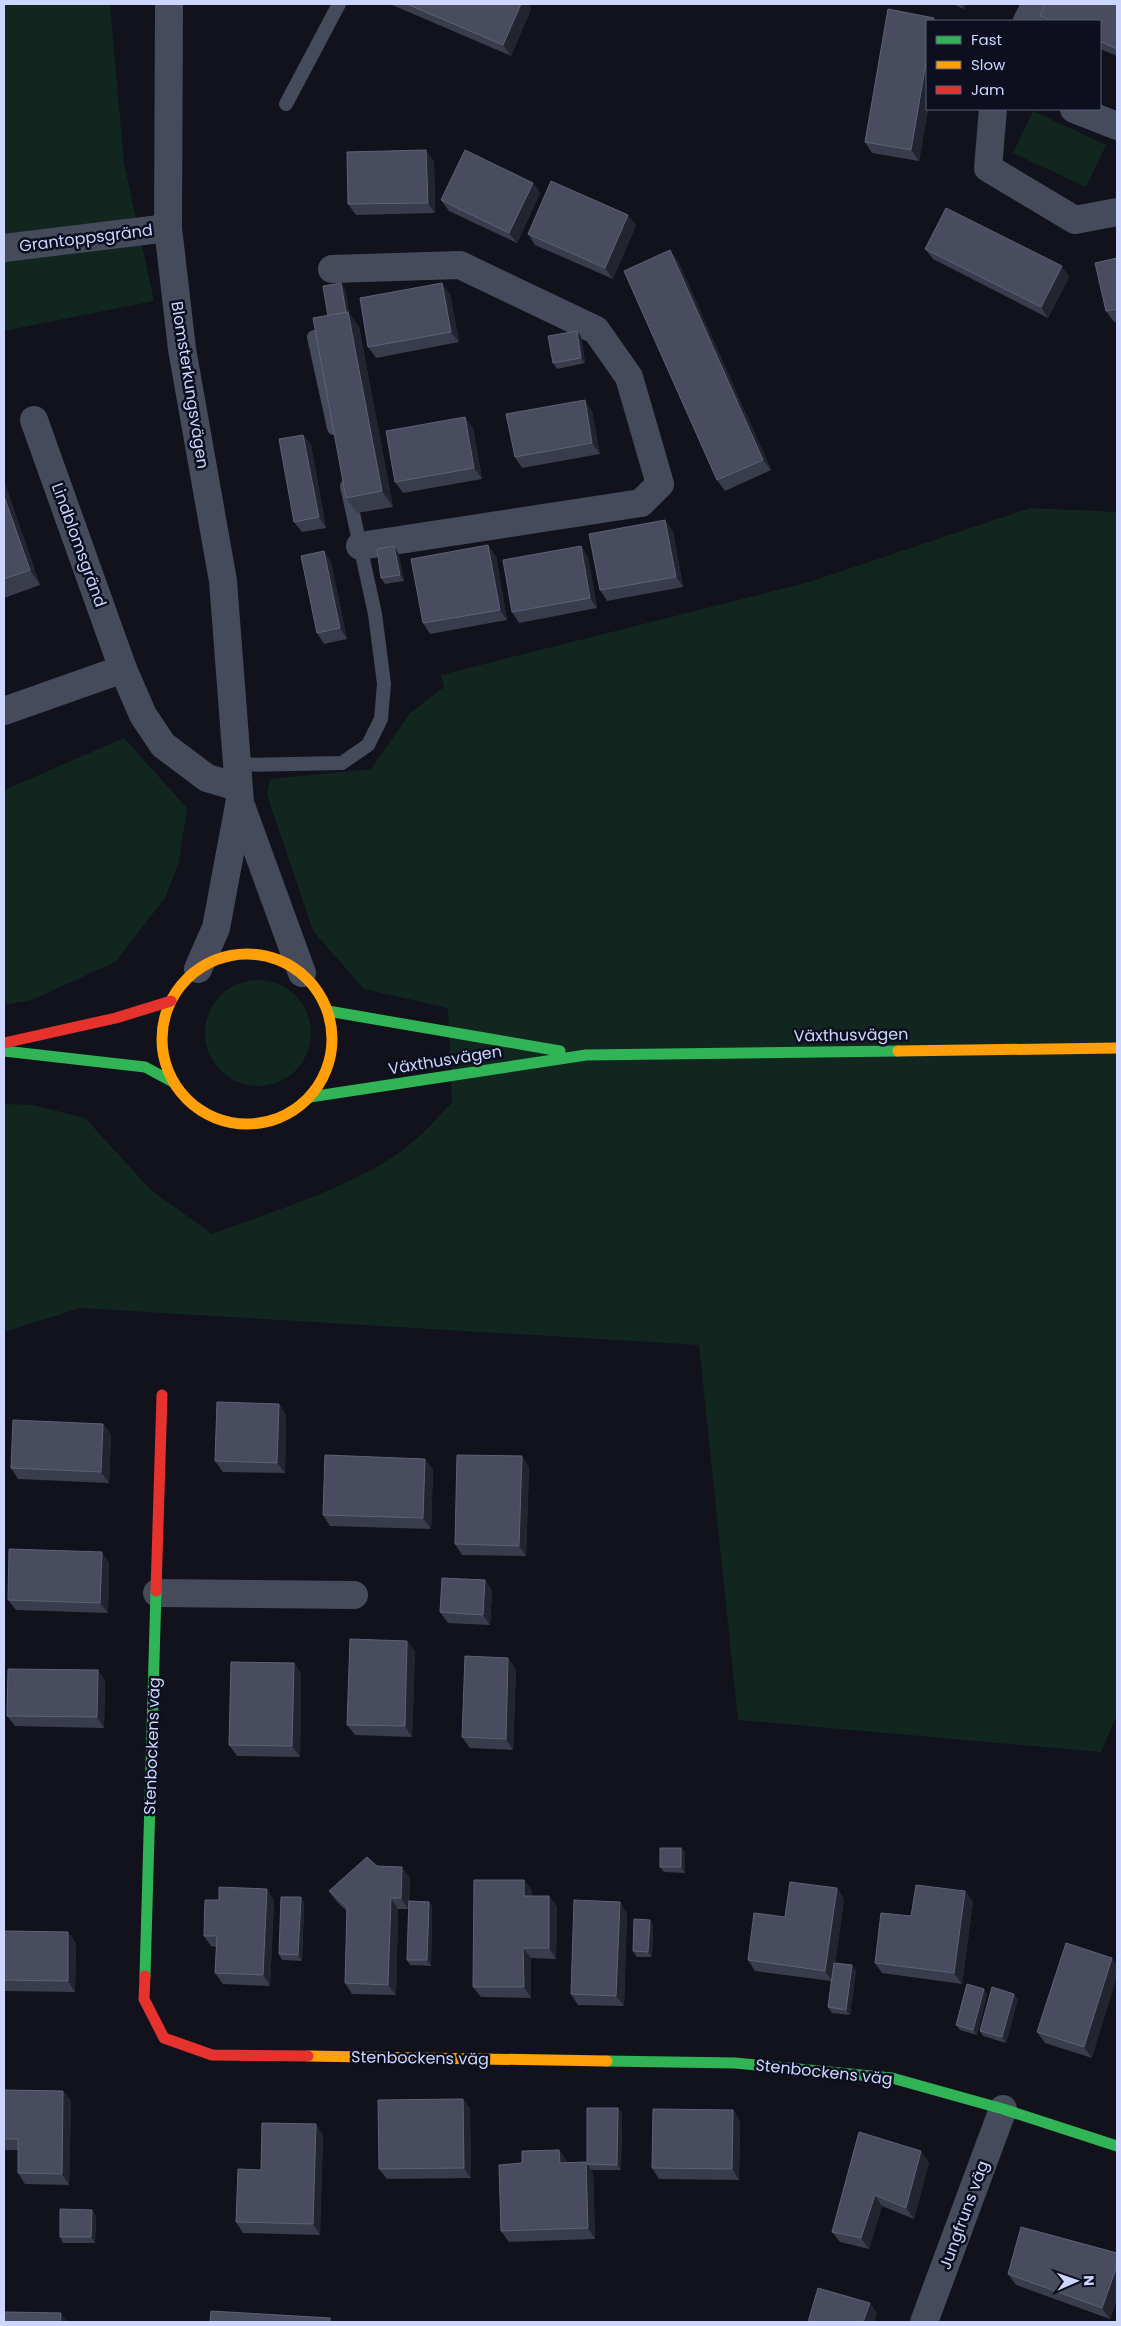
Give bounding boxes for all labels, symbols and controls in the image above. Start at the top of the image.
legend [926,20,1101,110]
text: Fast [971,29,1002,50]
text: Slow [971,54,1006,75]
text: Jam [971,79,1005,100]
street label: Grantoppsgränd [18,218,154,258]
street label: Blomsterkungsvägen [165,300,215,470]
street label: Lindblomsgränd [46,480,112,610]
street label: Växthusvägen [793,1023,909,1047]
street label: Växthusvägen [387,1040,503,1080]
street label: Stenbockens väg [138,1677,166,1815]
street label: Stenbockens väg [351,2045,489,2071]
street label: Stenbockens väg [754,2053,894,2091]
street label: Jungfruns väg [934,2157,994,2273]
north arrow [1051,2256,1101,2306]
text: N [1079,2275,1099,2286]

